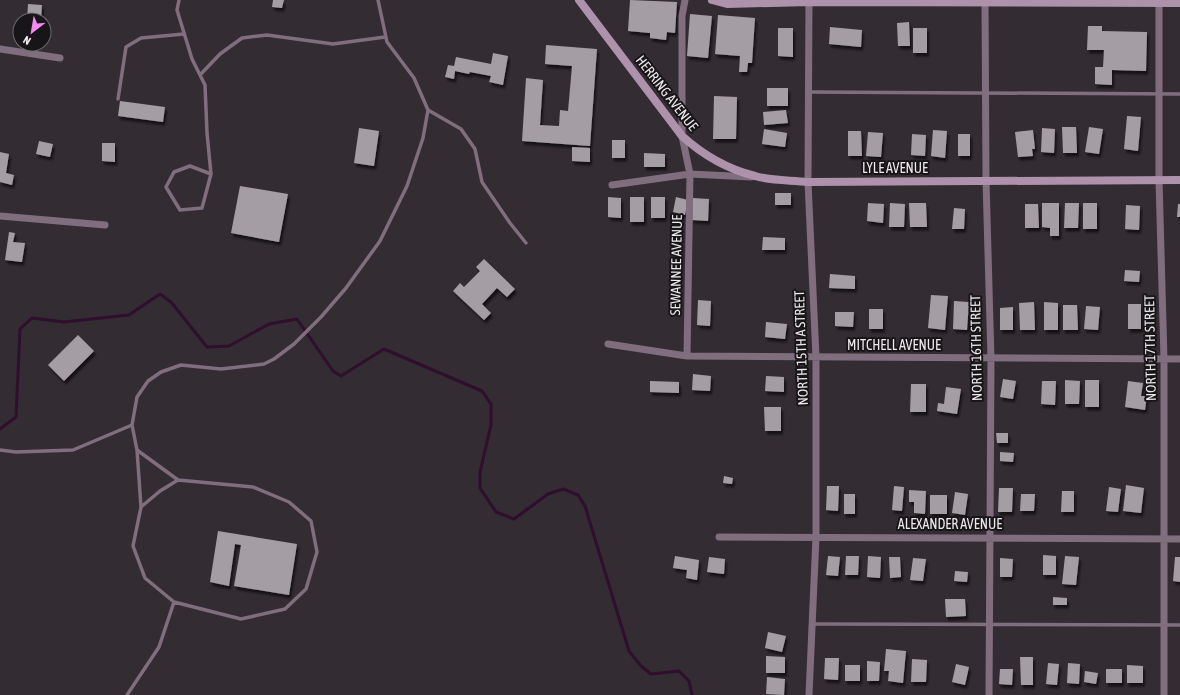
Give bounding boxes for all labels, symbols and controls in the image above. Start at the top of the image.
north arrow [12,12,52,52]
text: N [21,34,33,47]
street label: HERRING AVENUE [633,52,701,134]
street label: LYLE AVENUE [862,160,928,176]
street label: SEWANNEE AVENUE [667,214,685,316]
street label: NORTH 15TH A STREET [791,290,811,406]
street label: NORTH 16TH STREET [967,295,985,401]
street label: NORTH 17TH STREET [1141,295,1159,401]
street label: MITCHELL AVENUE [847,337,941,353]
street label: ALEXANDER AVENUE [898,516,1002,532]

